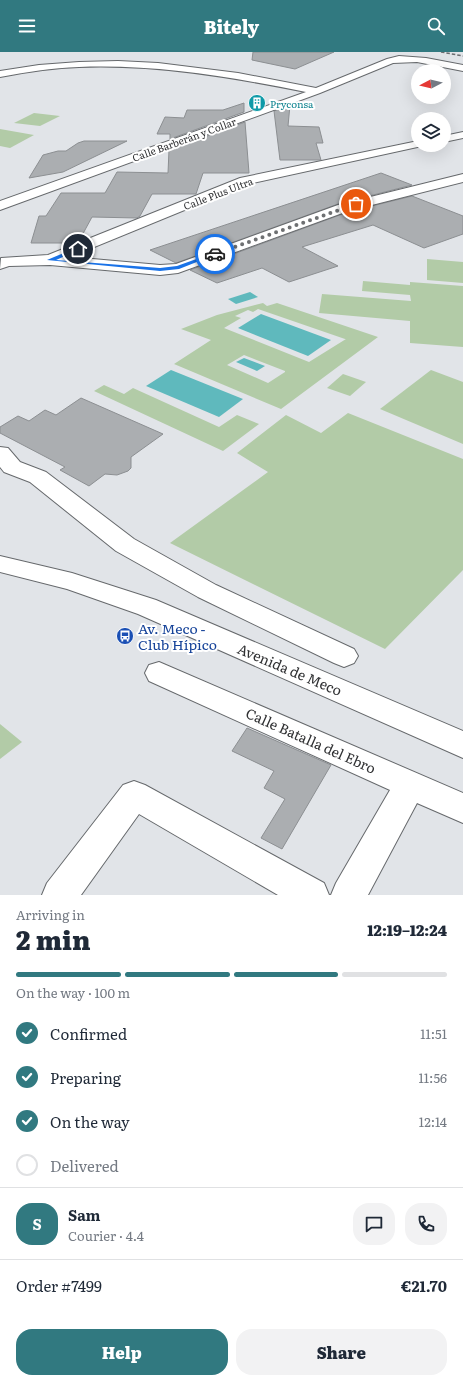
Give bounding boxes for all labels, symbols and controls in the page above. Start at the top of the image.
text: Bitely [204,13,259,40]
icon: menu [16,15,38,37]
icon: search [425,15,447,37]
north arrow [411,64,451,104]
map controls [411,64,451,152]
building icon: Pryconsa [247,93,267,113]
place label: Pryconsa [270,96,314,111]
button: layers [411,112,451,152]
street label: Calle Barberán y Collar [130,113,238,165]
street label: Calle Plus Ultra [181,173,256,213]
pin [339,187,373,221]
icon: bag [345,193,367,215]
pin [61,232,95,266]
courier [195,234,235,274]
icon: home [67,238,89,260]
icon: car [204,243,226,265]
place label: Av. Meco - Club Hípico [138,618,217,654]
bus stop icon: Av. Meco - Club Hípico [115,626,135,646]
street label: Avenida de Meco [235,638,345,700]
street label: Calle Batalla del Ebro [243,702,379,778]
text: Arriving in [16,905,85,924]
text: 12:19–12:24 [367,918,447,941]
text: 2 min [16,919,91,958]
text: On the way · 100 m [16,983,130,1002]
icon: check [16,1022,38,1044]
text: Confirmed [50,1022,127,1045]
text: 11:51 [420,1024,447,1043]
icon: check [16,1066,38,1088]
text: Preparing [50,1066,121,1089]
text: 11:56 [419,1068,447,1087]
icon: check [16,1110,38,1132]
text: On the way [50,1110,130,1133]
text: 12:14 [419,1112,447,1131]
text: Delivered [50,1154,119,1177]
text: Sam [68,1203,101,1226]
button: chat [353,1203,395,1245]
button: phone [405,1203,447,1245]
text: S [32,1212,42,1235]
text: Courier · 4.4 [68,1226,144,1245]
text: Order #7499 [16,1274,102,1297]
text: €21.70 [401,1274,447,1297]
button: Help [16,1329,228,1375]
button: Share [236,1329,447,1375]

